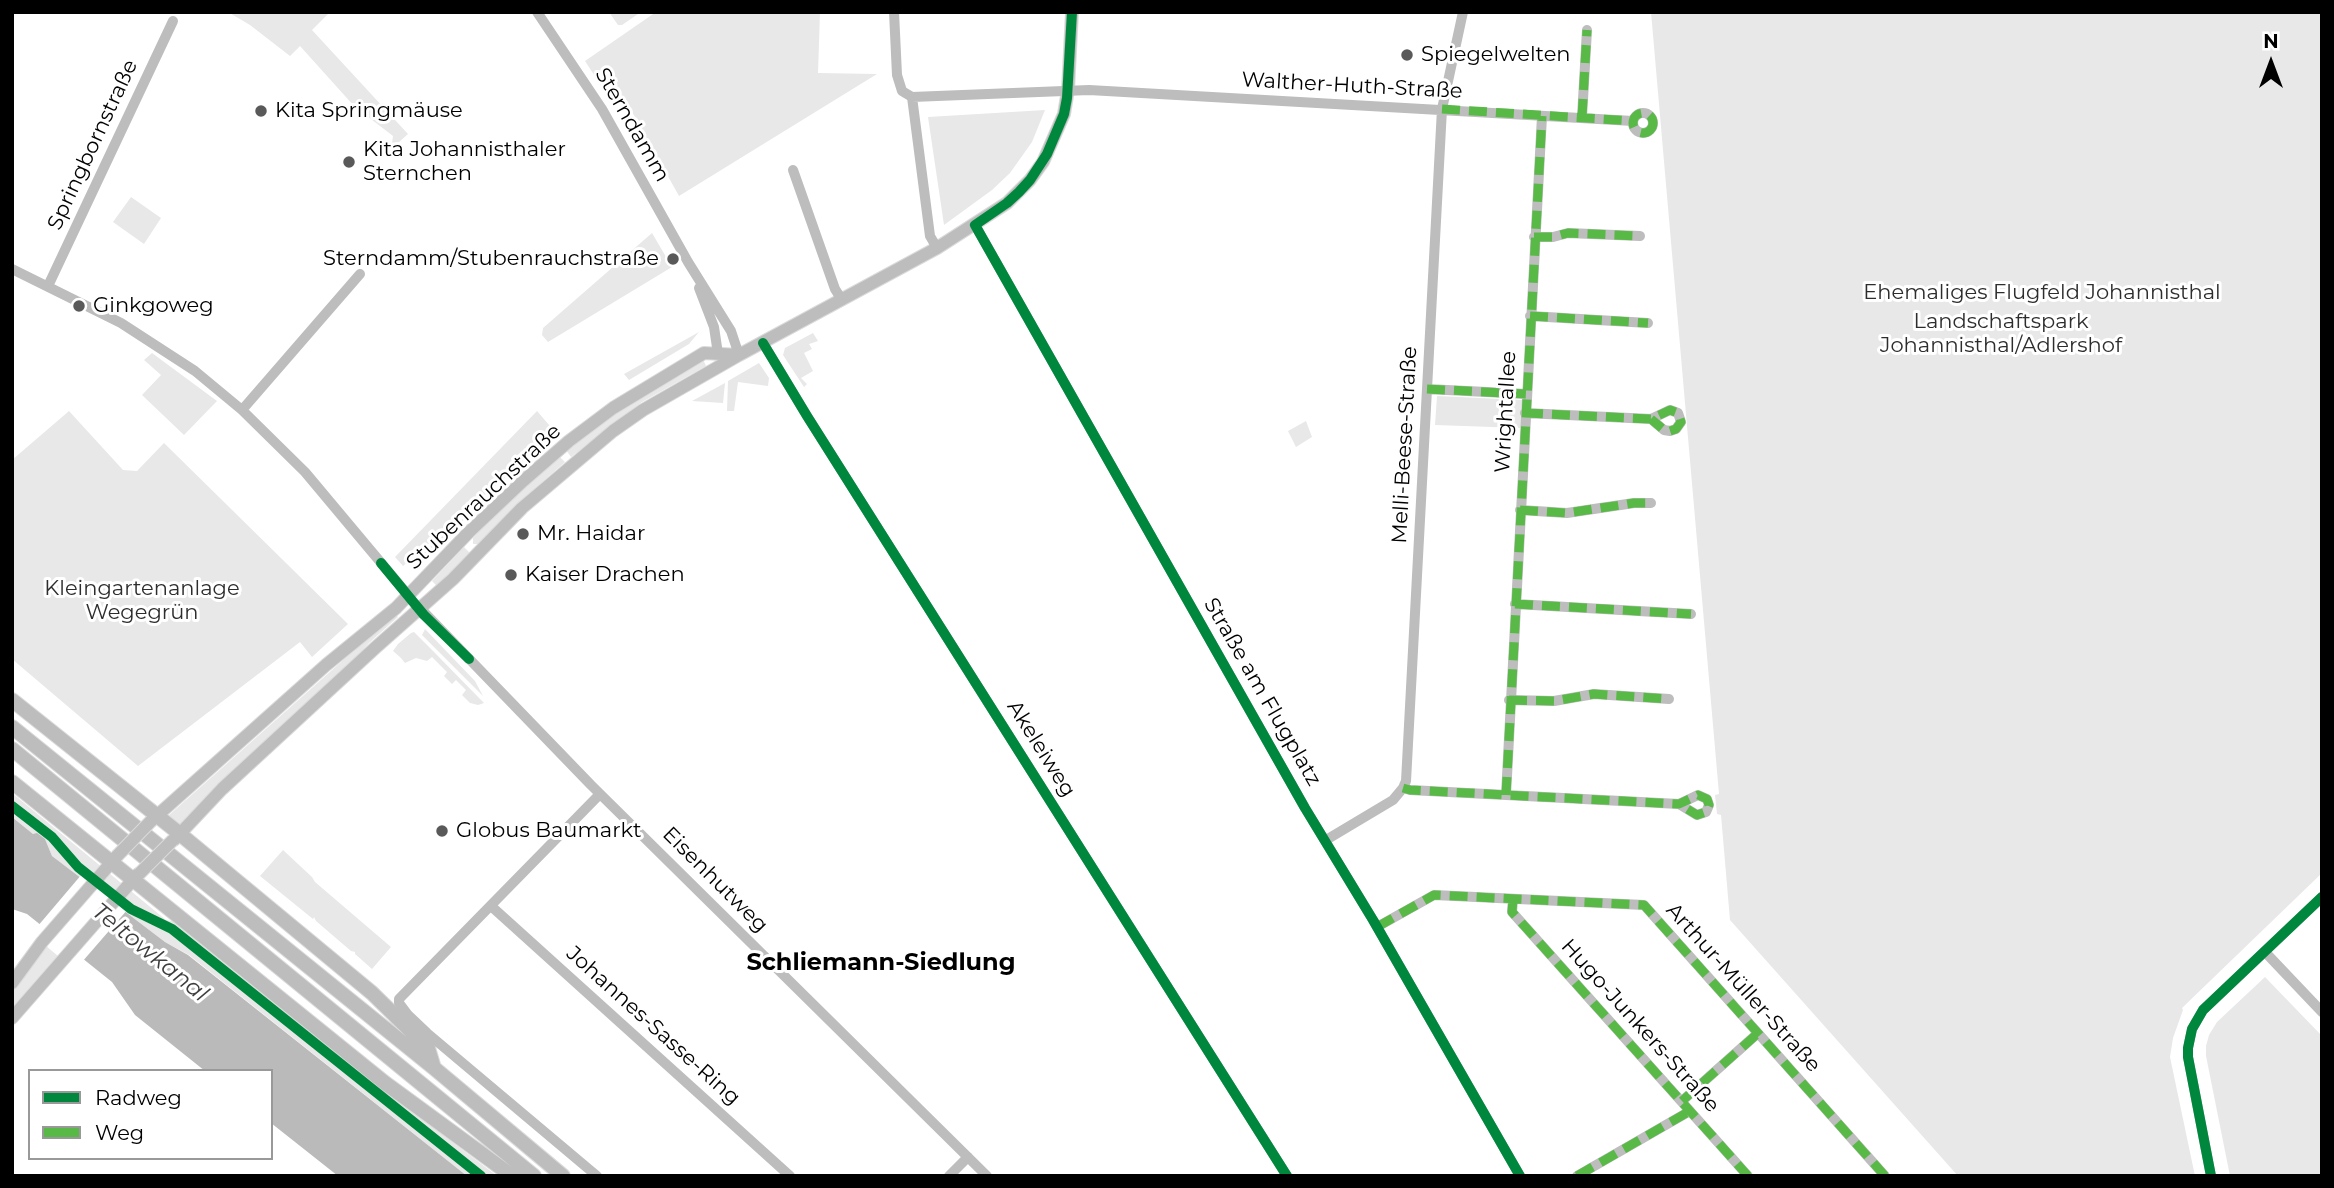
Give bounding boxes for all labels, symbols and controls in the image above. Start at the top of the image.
north arrow [2236,28,2306,98]
text: N [2263,30,2279,53]
place label: Spiegelwelten [1421,42,1571,68]
marker: Spiegelwelten [1399,47,1415,63]
street label: Springbornstraße [43,56,143,234]
street label: Sterndamm [589,64,675,186]
street label: Walther-Huth-Straße [1241,68,1463,104]
place label: Kita Springmäuse [275,98,463,124]
marker: Kita Springmäuse [253,103,269,119]
place label: Kita Johannisthaler Sternchen [363,137,566,187]
marker: Kita Johannisthaler Sternchen [341,154,357,170]
place label: Sterndamm/Stubenrauchstraße [323,246,659,272]
marker: Sterndamm/Stubenrauchstraße [665,251,681,267]
park label: Ehemaliges Flugfeld Johannisthal [1863,280,2221,306]
place label: Ginkgoweg [93,293,214,319]
marker: Ginkgoweg [71,298,87,314]
park label: Landschaftspark Johannisthal/Adlershof [1880,309,2122,359]
street label: Melli-Beese-Straße [1387,346,1423,544]
street label: Wrightallee [1490,350,1522,474]
street label: Stubenrauchstraße [402,419,566,575]
place label: Mr. Haidar [537,521,645,547]
marker: Mr. Haidar [515,526,531,542]
place label: Kaiser Drachen [525,562,685,588]
marker: Kaiser Drachen [503,567,519,583]
park label: Kleingartenanlage Wegegrün [44,576,240,626]
street label: Straße am Flugplatz [1198,594,1326,790]
street label: Akeleiweg [1001,696,1081,802]
place label: Globus Baumarkt [456,818,641,844]
street label: Eisenhutweg [657,822,773,938]
marker: Globus Baumarkt [434,823,450,839]
water label: Teltowkanal [86,898,214,1008]
street label: Arthur-Müller-Straße [1660,898,1826,1078]
street label: Hugo-Junkers-Straße [1556,934,1724,1118]
street label: Johannes-Sasse-Ring [561,941,745,1111]
district label: Schliemann-Siedlung [746,949,1016,977]
legend [28,1069,273,1160]
text: Radweg [95,1085,182,1110]
text: Weg [95,1120,144,1145]

